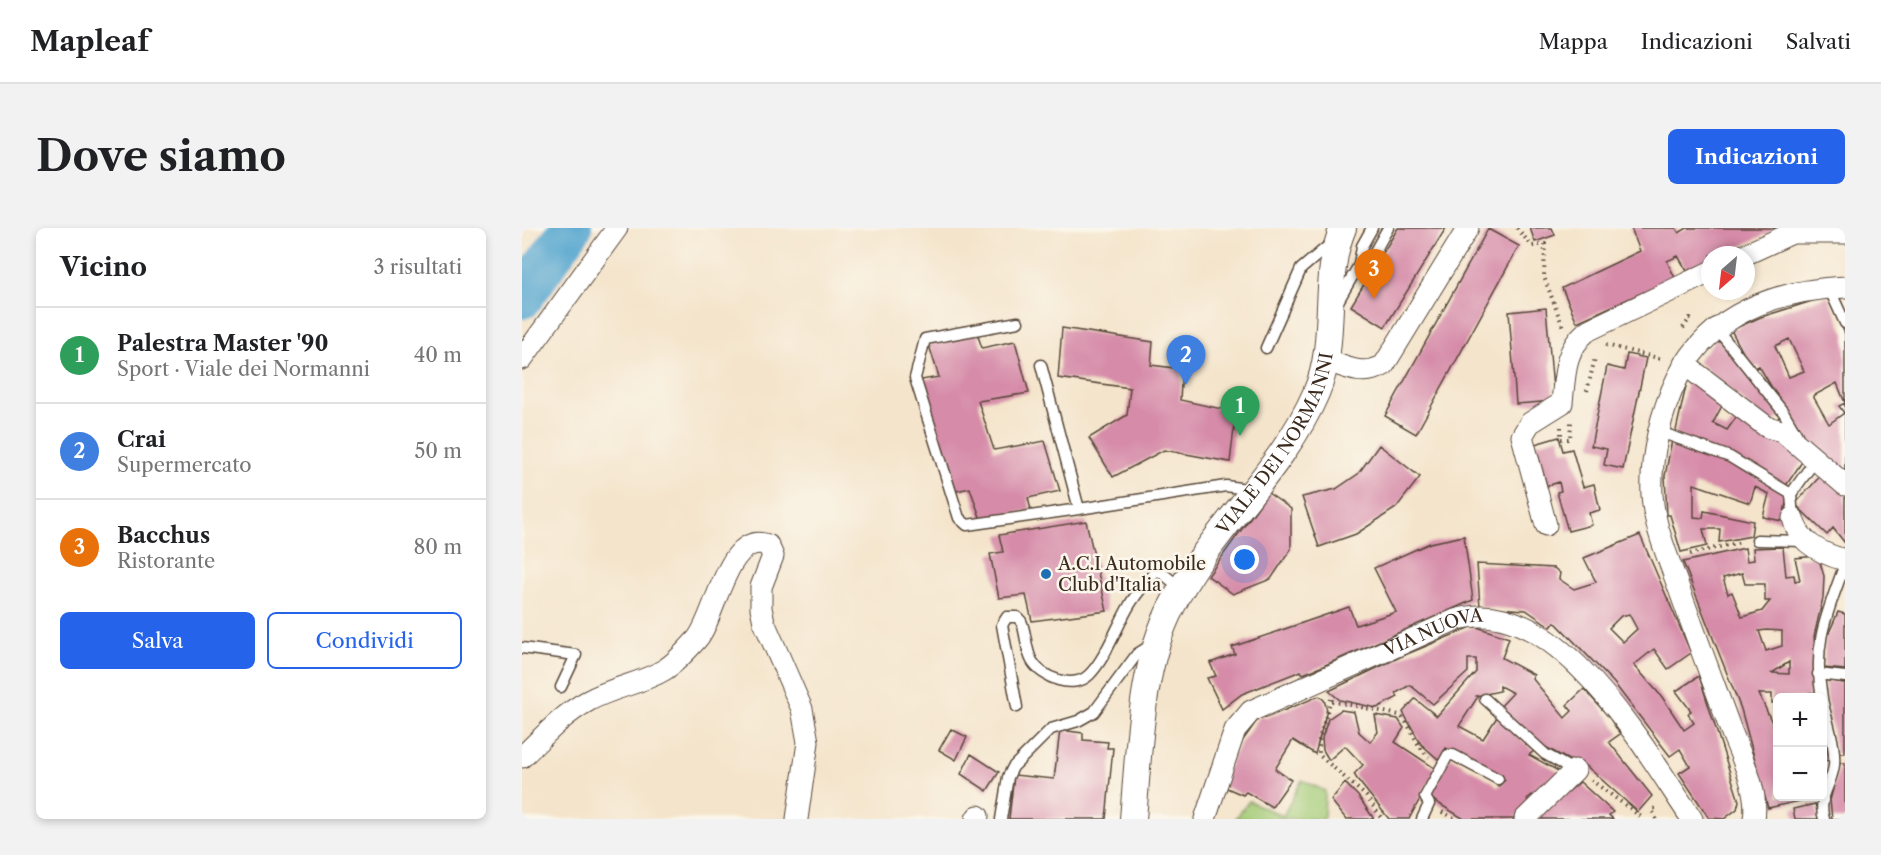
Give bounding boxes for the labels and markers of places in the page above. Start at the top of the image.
pin: 3 [1354,250,1394,299]
pin: 2 [1166,336,1206,385]
pin: 1 [1220,386,1260,436]
place label: A.C.I Automobile Club d'Italia [1057,553,1206,596]
marker: A.C.I Automobile Club d'Italia [1039,567,1053,581]

